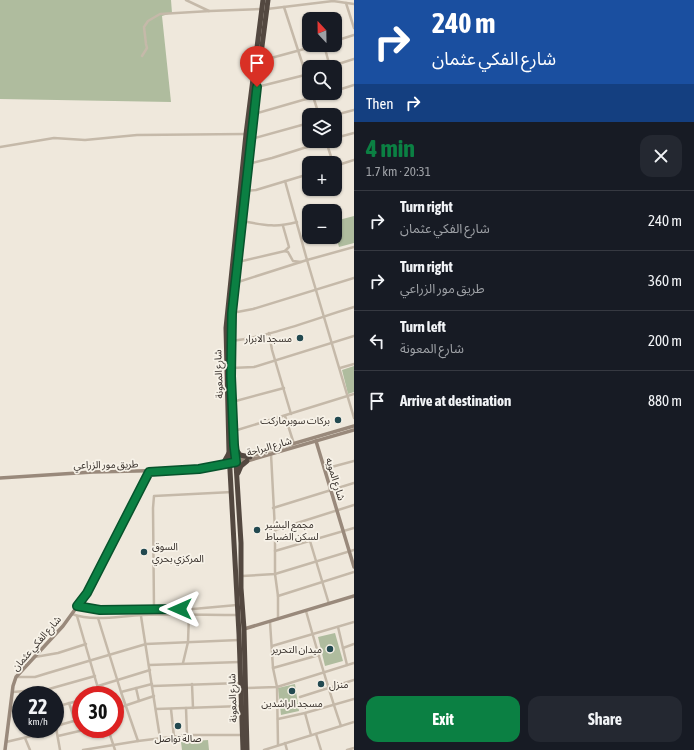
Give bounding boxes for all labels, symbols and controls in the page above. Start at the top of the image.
text: 240 m [432,7,495,39]
north arrow [302,12,342,52]
map controls [302,12,342,244]
icon: right [366,16,418,68]
pin [240,46,274,87]
text: شارع الفكي عثمان [432,48,556,69]
icon: arrive [246,52,268,74]
button: search [302,60,342,100]
icon: right [402,92,424,114]
text: Then [366,95,394,112]
button: layers [302,108,342,148]
text: 4 min [366,135,415,162]
button: close [640,135,682,177]
button: + [302,156,342,196]
text: 1.7 km · 20:31 [366,164,431,179]
text: Turn right [400,198,453,215]
button: − [302,204,342,244]
icon: right [366,210,388,232]
text: 240 m [648,212,682,229]
text: شارع الفكي عثمان [400,221,490,236]
text: Turn right [400,258,453,275]
icon: right [366,270,388,292]
text: 360 m [648,272,682,289]
text: طريق مور الزراعي [400,281,485,296]
text: Turn left [400,318,446,335]
icon: left [366,330,388,352]
text: 200 m [648,332,682,349]
place label: مسجد الابرار [244,333,292,345]
marker: مسجد الابرار [295,333,305,343]
text: شارع المعونة [400,341,464,356]
street label: شارع المعونة [212,349,227,399]
icon: arrive [366,390,388,412]
text: Arrive at destination [400,392,511,409]
text: 880 m [648,392,682,409]
place label: بركات سوبرماركت [260,415,330,427]
marker: بركات سوبرماركت [333,415,343,425]
street label: شارع البراحة [245,435,294,460]
street label: شارع المويه [322,456,347,503]
street label: طريق مور الزراعي [73,458,139,473]
place label: مجمع البشير لسكن الضباط [264,519,319,542]
marker: مجمع البشير لسكن الضباط [252,525,262,535]
place label: السوق المركزي بحري [152,541,204,566]
marker: السوق المركزي بحري [139,547,149,557]
position arrow [159,588,201,630]
street label: شارع الفكي عثمان [10,614,65,674]
place label: ميدان التحرير [270,644,322,656]
marker: ميدان التحرير [325,644,335,654]
street label: شارع المعونة [226,673,241,723]
marker: منزل [316,679,326,689]
place label: منزل [329,679,349,691]
speed limit sign: 30 [72,686,124,738]
marker: مسجد الراشدين [287,686,297,696]
text: 22 [29,695,47,718]
button: Exit [366,696,520,742]
button: Share [528,696,682,742]
place label: مسجد الراشدين [261,698,323,710]
text: km/h [28,716,48,727]
marker: صالة تواصل [173,721,183,731]
place label: صالة تواصل [154,733,202,745]

